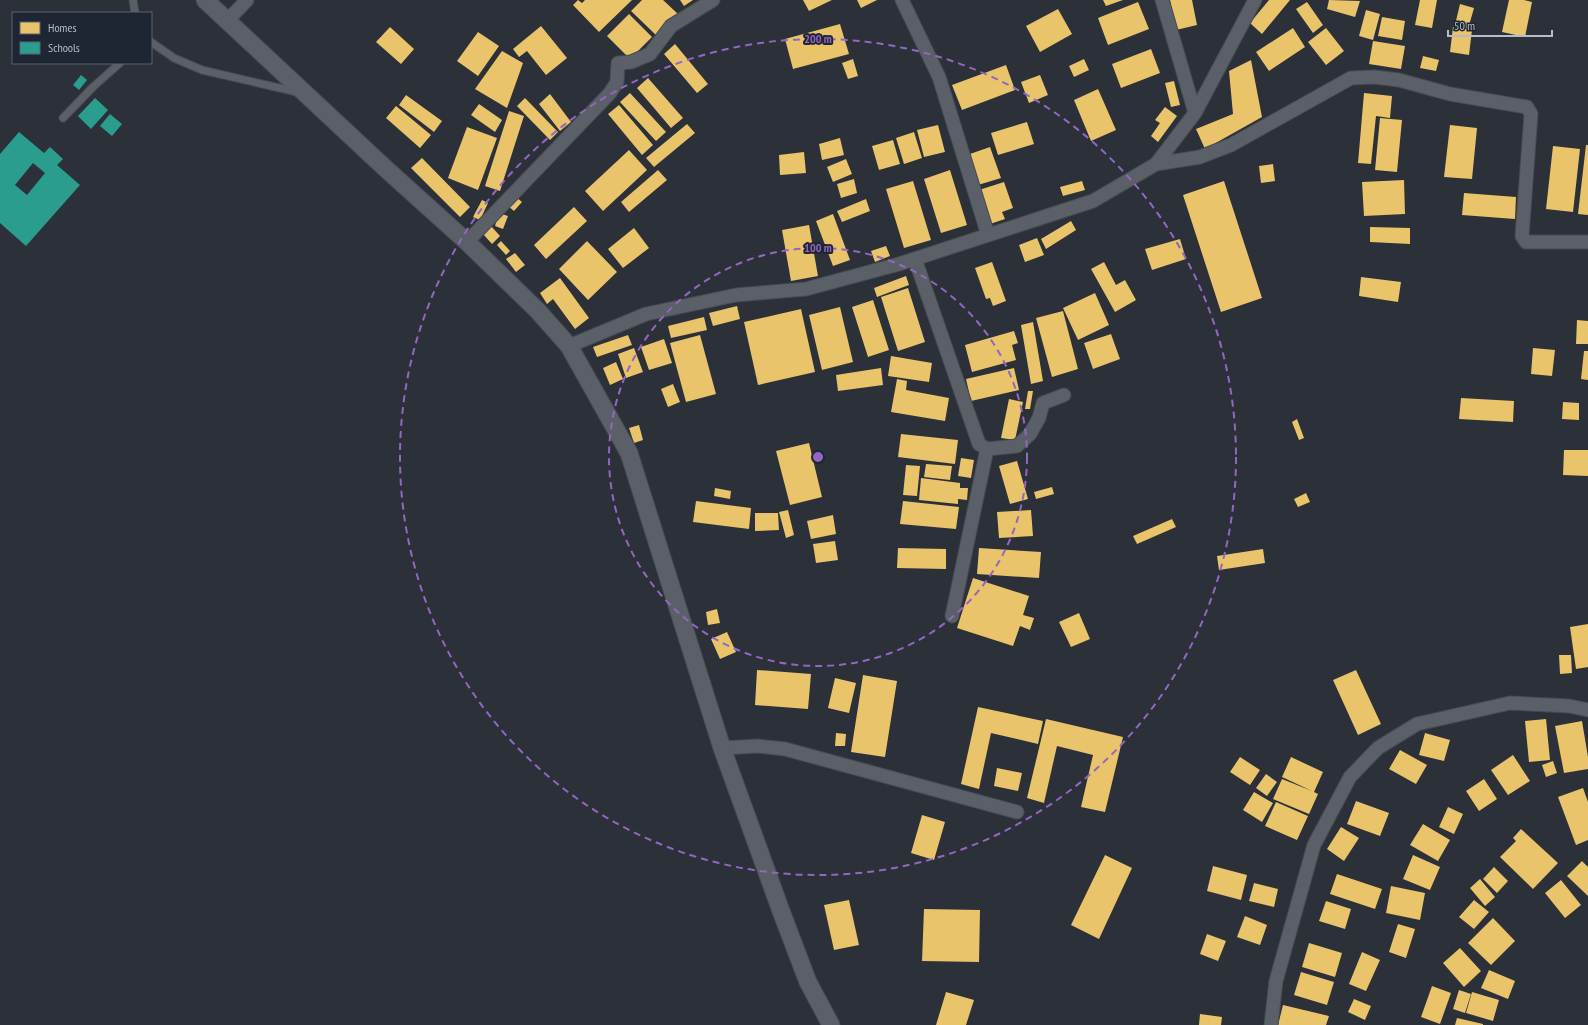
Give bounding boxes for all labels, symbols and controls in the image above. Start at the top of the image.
legend [12,12,152,64]
scale bar [1448,12,1552,38]
text: 50 m [1454,18,1475,33]
text: Homes [48,20,76,35]
text: 200 m [804,31,832,46]
text: Schools [48,40,80,55]
text: 100 m [804,240,832,255]
centre of rings [811,450,825,464]

